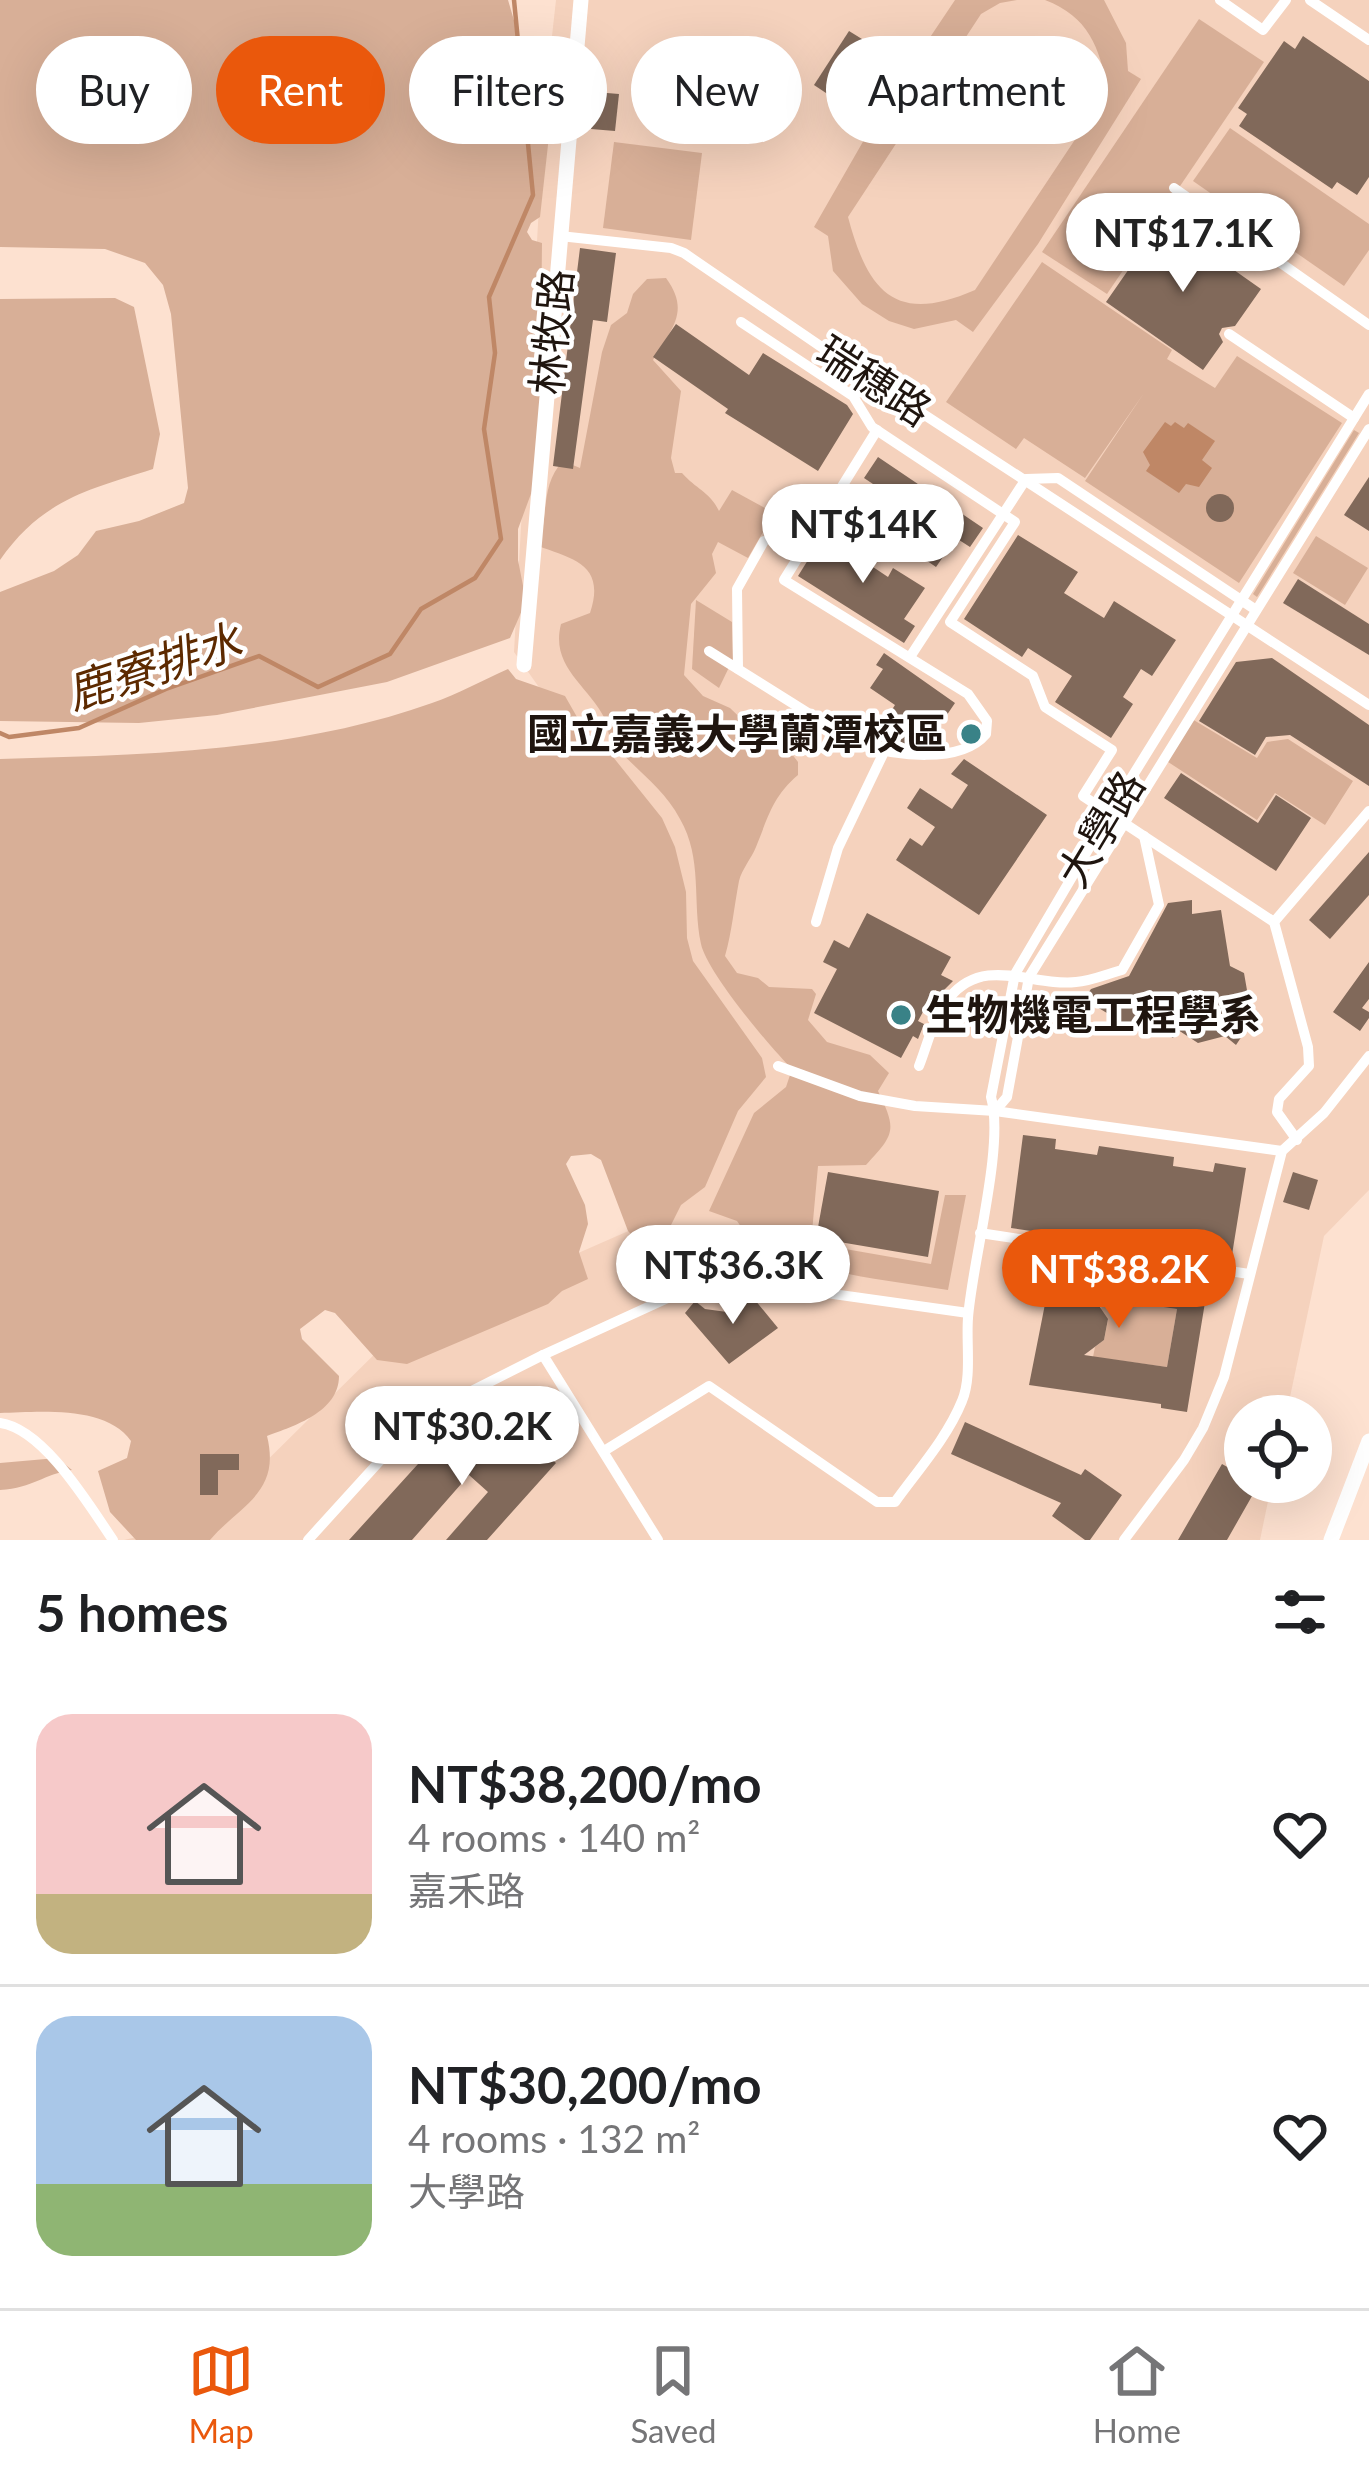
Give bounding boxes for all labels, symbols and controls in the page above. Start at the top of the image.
chip: Buy [36,36,192,144]
chip: Rent [216,36,385,144]
chip: Filters [409,36,607,144]
chip: New [631,36,802,144]
chip: Apartment [826,36,1108,144]
pin: NT$17.1K [1059,193,1307,295]
text: NT$17.1K [1093,209,1273,255]
street label: 林牧路 [521,267,581,397]
street label: 瑞穗路 [808,325,941,435]
pin: NT$14K [765,484,961,586]
text: NT$14K [789,500,937,546]
water label: 鹿寮排水 [60,612,250,720]
place label: 國立嘉義大學蘭潭校區 [527,708,947,758]
marker: 國立嘉義大學蘭潭校區 [958,721,984,747]
street label: 大學路 [1046,762,1154,895]
place label: 生物機電工程學系 [925,989,1261,1039]
marker: 生物機電工程學系 [888,1002,914,1028]
pin: NT$36.3K [609,1225,857,1327]
pin: NT$38.2K [995,1229,1243,1331]
text: NT$36.3K [643,1241,823,1287]
text: NT$38.2K [1029,1245,1209,1291]
pin: NT$30.2K [338,1386,586,1488]
map controls [1224,1395,1332,1503]
button: locate [1224,1395,1332,1503]
text: NT$30.2K [372,1402,552,1448]
icon: filters [1267,1579,1333,1645]
text: 5 homes [36,1582,228,1643]
text: NT$38,200/mo [408,1753,762,1814]
icon: home [132,1762,276,1906]
icon: heart [1267,1801,1333,1867]
text: 4 rooms · 140 m² [408,1814,700,1860]
text: 嘉禾路 [408,1867,525,1913]
text: NT$30,200/mo [408,2054,762,2115]
icon: home [132,2064,276,2208]
icon: heart [1267,2103,1333,2169]
text: 4 rooms · 132 m² [408,2115,700,2161]
text: 大學路 [408,2168,525,2214]
tab: Map [188,2338,254,2450]
tab: Saved [630,2338,717,2450]
tab: Home [1093,2338,1181,2450]

